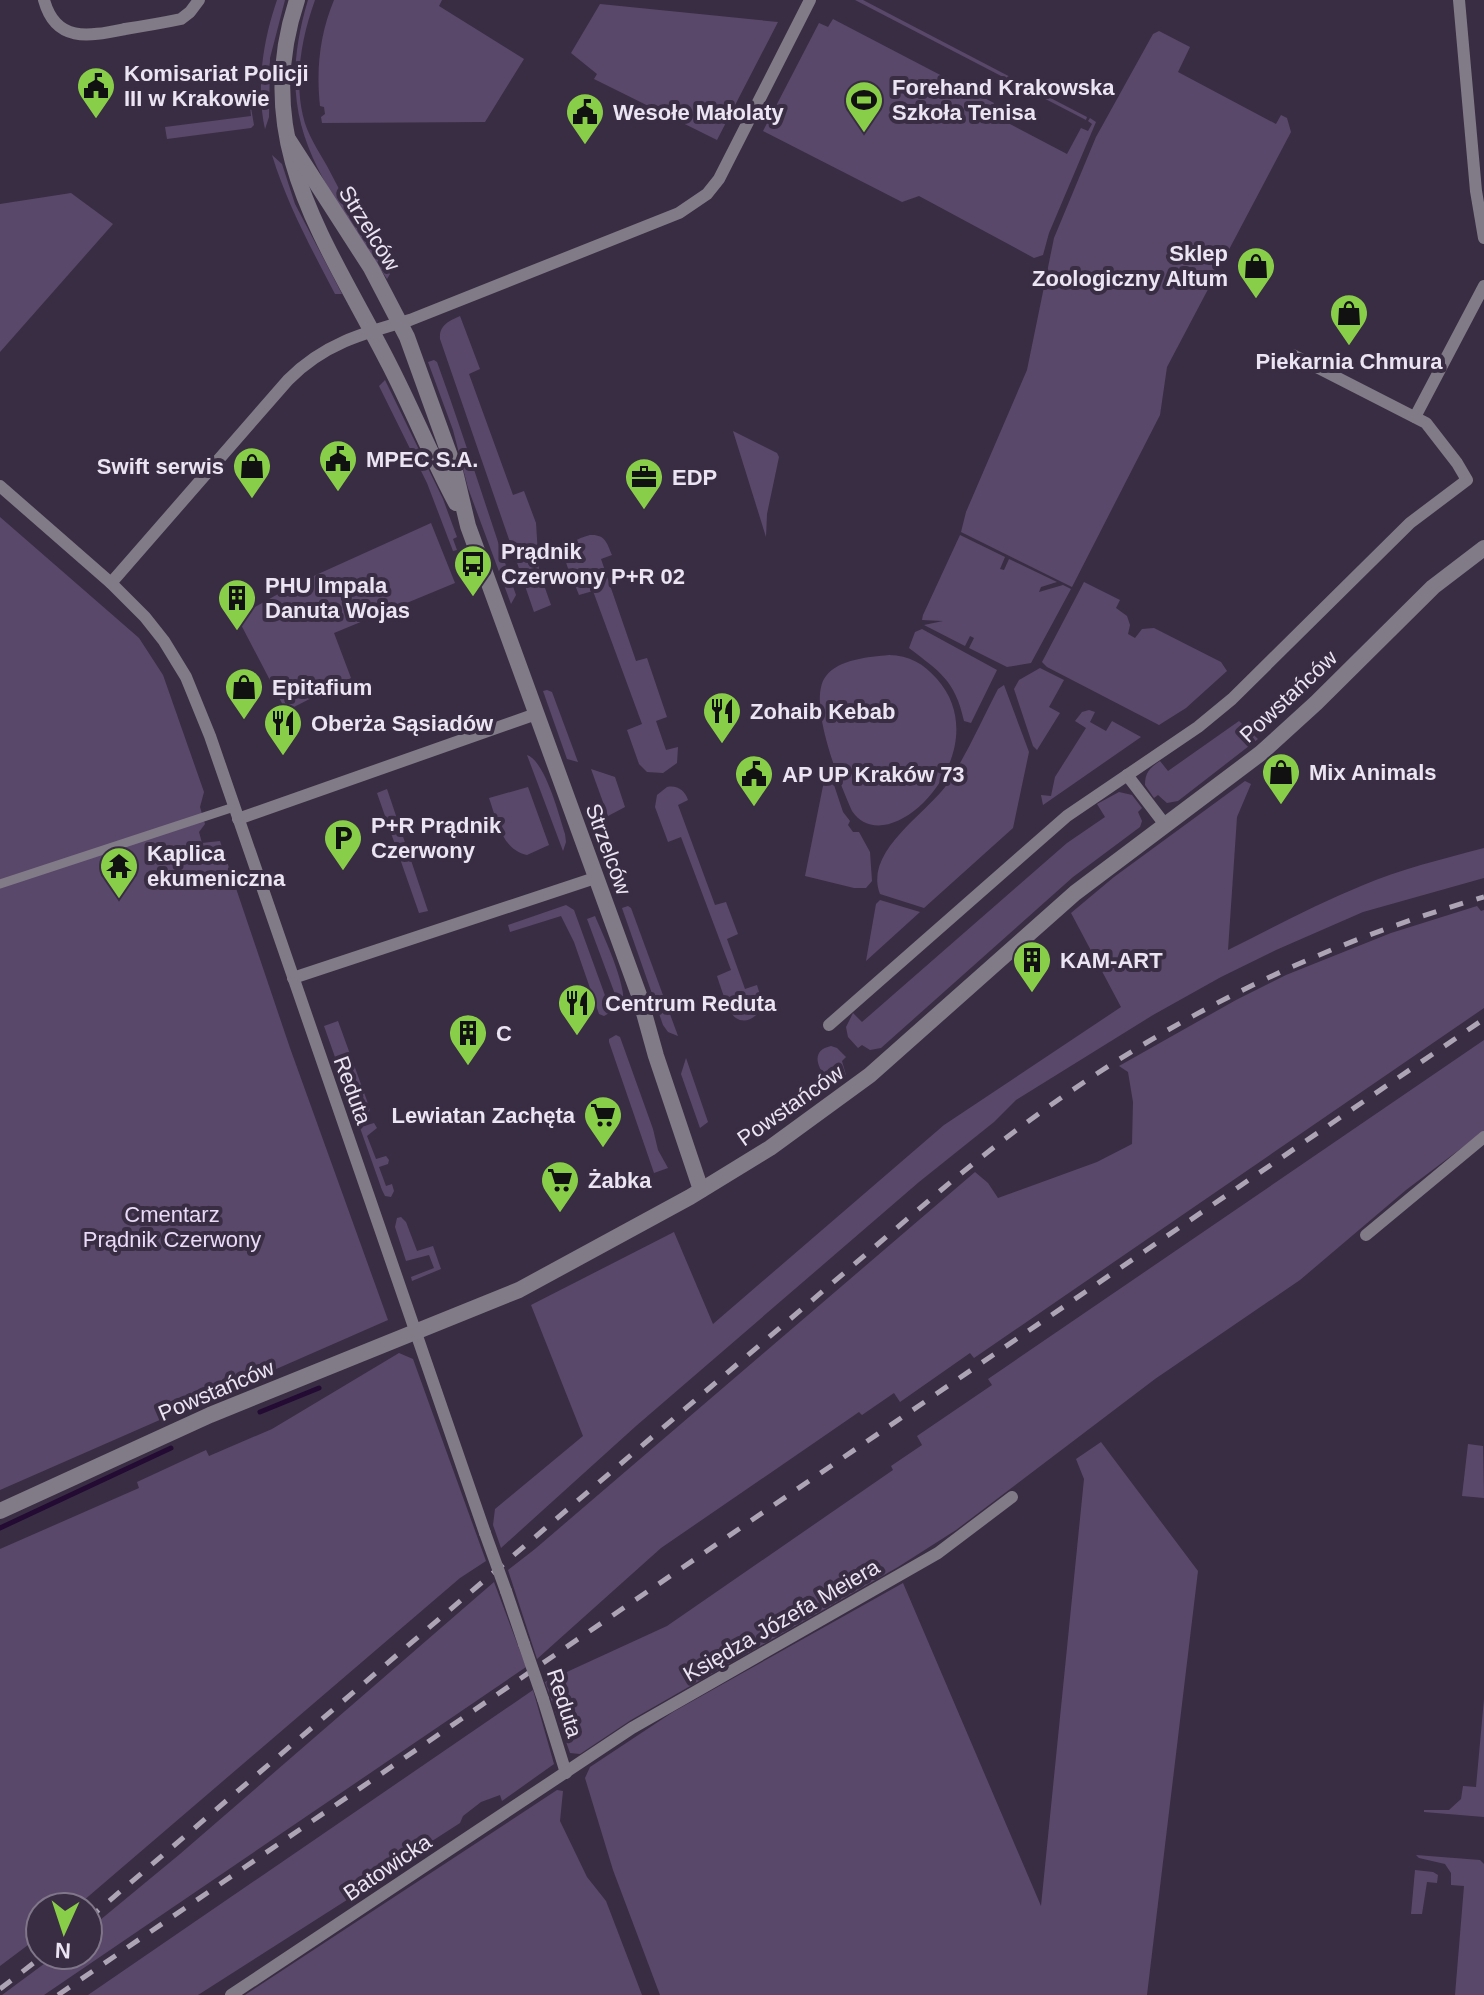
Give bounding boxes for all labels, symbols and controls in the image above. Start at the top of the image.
place label: Komisariat Policji III w Krakowie [124,61,309,111]
public building icon: Komisariat Policji III w Krakowie [75,65,117,120]
place label: Forehand Krakowska Szkoła Tenisa [892,75,1115,125]
sports icon: Forehand Krakowska Szkoła Tenisa [843,79,885,134]
public building icon: Wesołe Małolaty [564,91,606,146]
place label: Wesołe Małolaty [613,100,785,125]
street label: Strzelców [334,181,406,275]
place label: Sklep Zoologiczny Altum [1032,241,1228,291]
shop icon: Sklep Zoologiczny Altum [1235,245,1277,300]
shop icon: Piekarnia Chmura [1328,292,1370,347]
place label: Piekarnia Chmura [1255,349,1443,374]
public building icon: MPEC S.A. [317,438,359,493]
shop icon: Swift serwis [231,445,273,500]
place label: MPEC S.A. [366,447,478,472]
place label: Swift serwis [97,454,224,479]
office icon: EDP [623,456,665,511]
place label: EDP [672,465,717,490]
place label: Prądnik Czerwony P+R 02 [501,539,685,589]
bus stop icon: Prądnik Czerwony P+R 02 [452,543,494,598]
place label: PHU Impala Danuta Wojas [265,573,410,623]
building icon: PHU Impala Danuta Wojas [216,577,258,632]
street label: Powstańców [1235,645,1342,748]
shop icon: Epitafium [223,666,265,721]
place label: Epitafium [272,675,372,700]
restaurant icon: Zohaib Kebab [701,690,743,745]
place label: Zohaib Kebab [750,699,895,724]
restaurant icon: Oberża Sąsiadów [262,702,304,757]
place label: Oberża Sąsiadów [311,711,494,736]
shop icon: Mix Animals [1260,751,1302,806]
public building icon: AP UP Kraków 73 [733,753,775,808]
place label: Mix Animals [1309,760,1437,785]
place label: AP UP Kraków 73 [782,762,965,787]
street label: Strzelców [580,800,637,898]
place label: P+R Prądnik Czerwony [371,813,502,863]
parking icon: P+R Prądnik Czerwony [322,817,364,872]
place label: Kaplica ekumeniczna [147,841,286,891]
temple icon: Kaplica ekumeniczna [98,845,140,900]
building icon: KAM-ART [1011,939,1053,994]
place label: KAM-ART [1060,948,1163,973]
restaurant icon: Centrum Reduta [556,982,598,1037]
place label: Centrum Reduta [605,991,777,1016]
building icon: C [447,1012,489,1067]
place label: C [496,1021,512,1046]
street label: Reduta [329,1053,377,1128]
street label: Powstańców [733,1060,848,1151]
supermarket icon: Lewiatan Zachęta [582,1094,624,1149]
place label: Lewiatan Zachęta [392,1103,576,1128]
supermarket icon: Żabka [539,1159,581,1214]
place label: Żabka [588,1168,652,1193]
park label: Cmentarz Prądnik Czerwony [83,1202,261,1252]
street label: Powstańców [154,1355,278,1426]
street label: Księdza Józefa Meiera [679,1554,885,1687]
street label: Reduta [542,1666,588,1741]
street label: Batowicka [339,1829,436,1906]
north arrow [24,1891,104,1971]
text: N [54,1938,72,1963]

